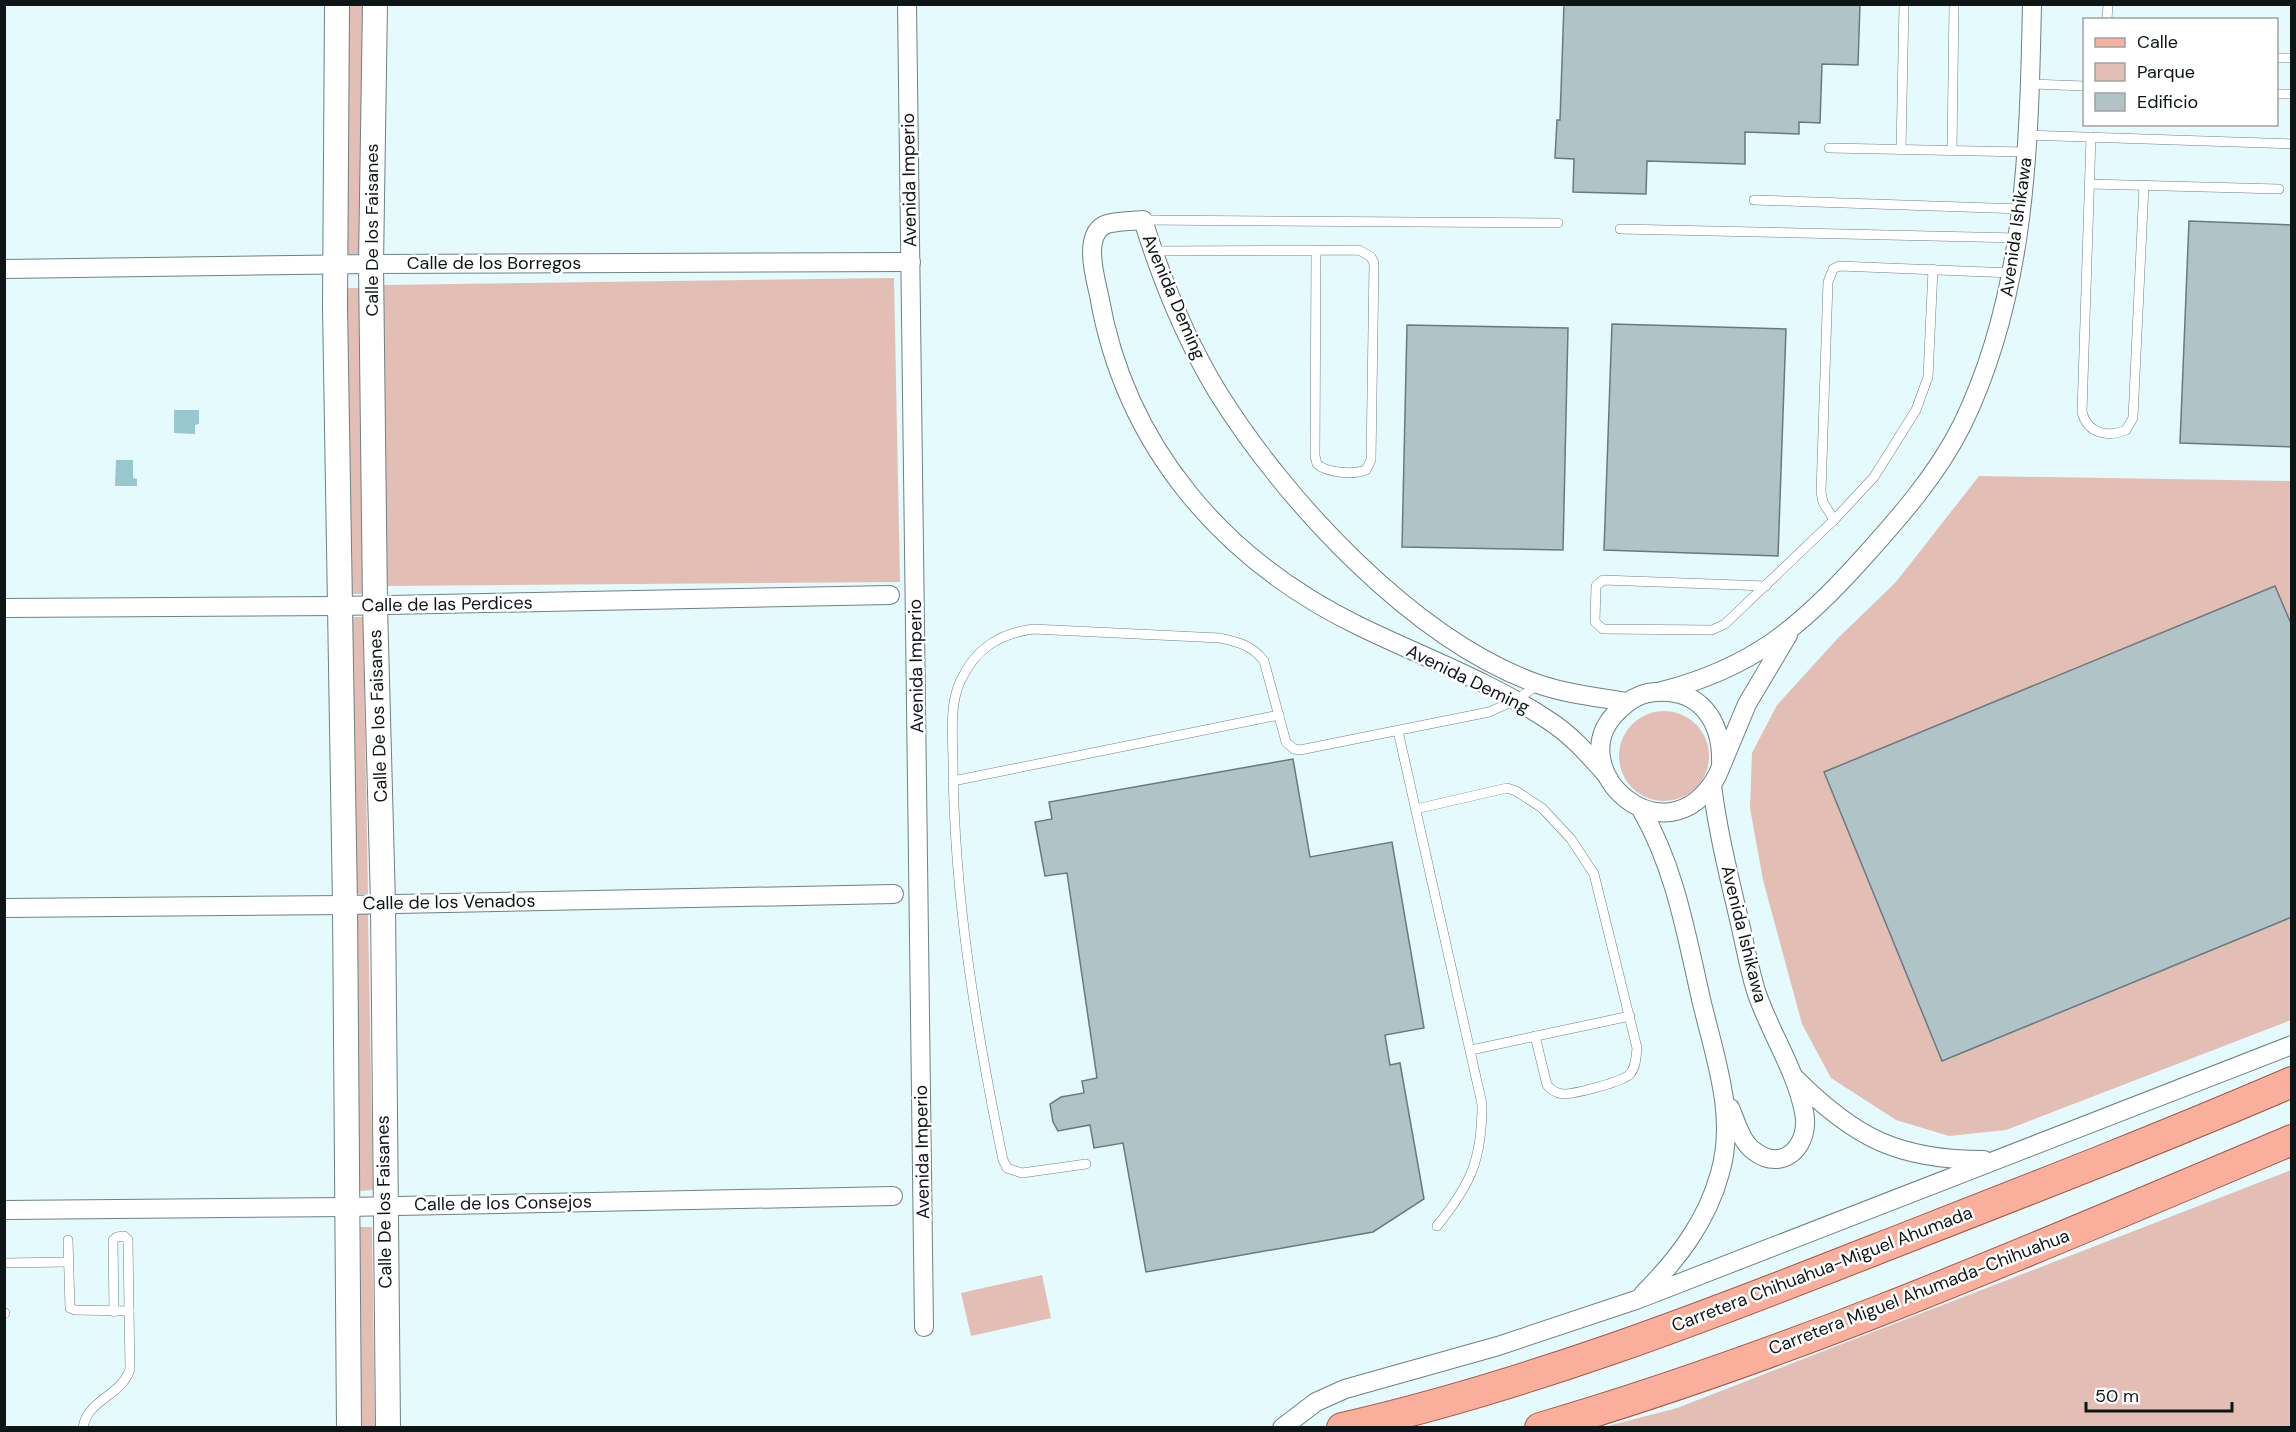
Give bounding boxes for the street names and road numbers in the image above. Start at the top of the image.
street label: Avenida Imperio [896,113,922,247]
street label: Calle De los Faisanes [360,143,384,317]
street label: Avenida Ishikawa [1994,156,2038,298]
street label: Avenida Deming [1137,231,1211,363]
street label: Calle de los Borregos [407,251,581,275]
street label: Calle de las Perdices [361,591,533,617]
street label: Avenida Imperio [903,599,929,733]
street label: Calle De los Faisanes [363,629,393,803]
street label: Avenida Deming [1402,639,1534,719]
street label: Avenida Ishikawa [1715,863,1773,1005]
street label: Calle de los Venados [362,888,536,916]
street label: Avenida Imperio [909,1085,935,1219]
street label: Calle De los Faisanes [370,1115,398,1289]
street label: Calle de los Consejos [414,1189,592,1217]
street label: Carretera Chihuahua-Miguel Ahumada [1668,1200,1976,1338]
street label: Carretera Miguel Ahumada-Chihuahua [1765,1223,2073,1361]

